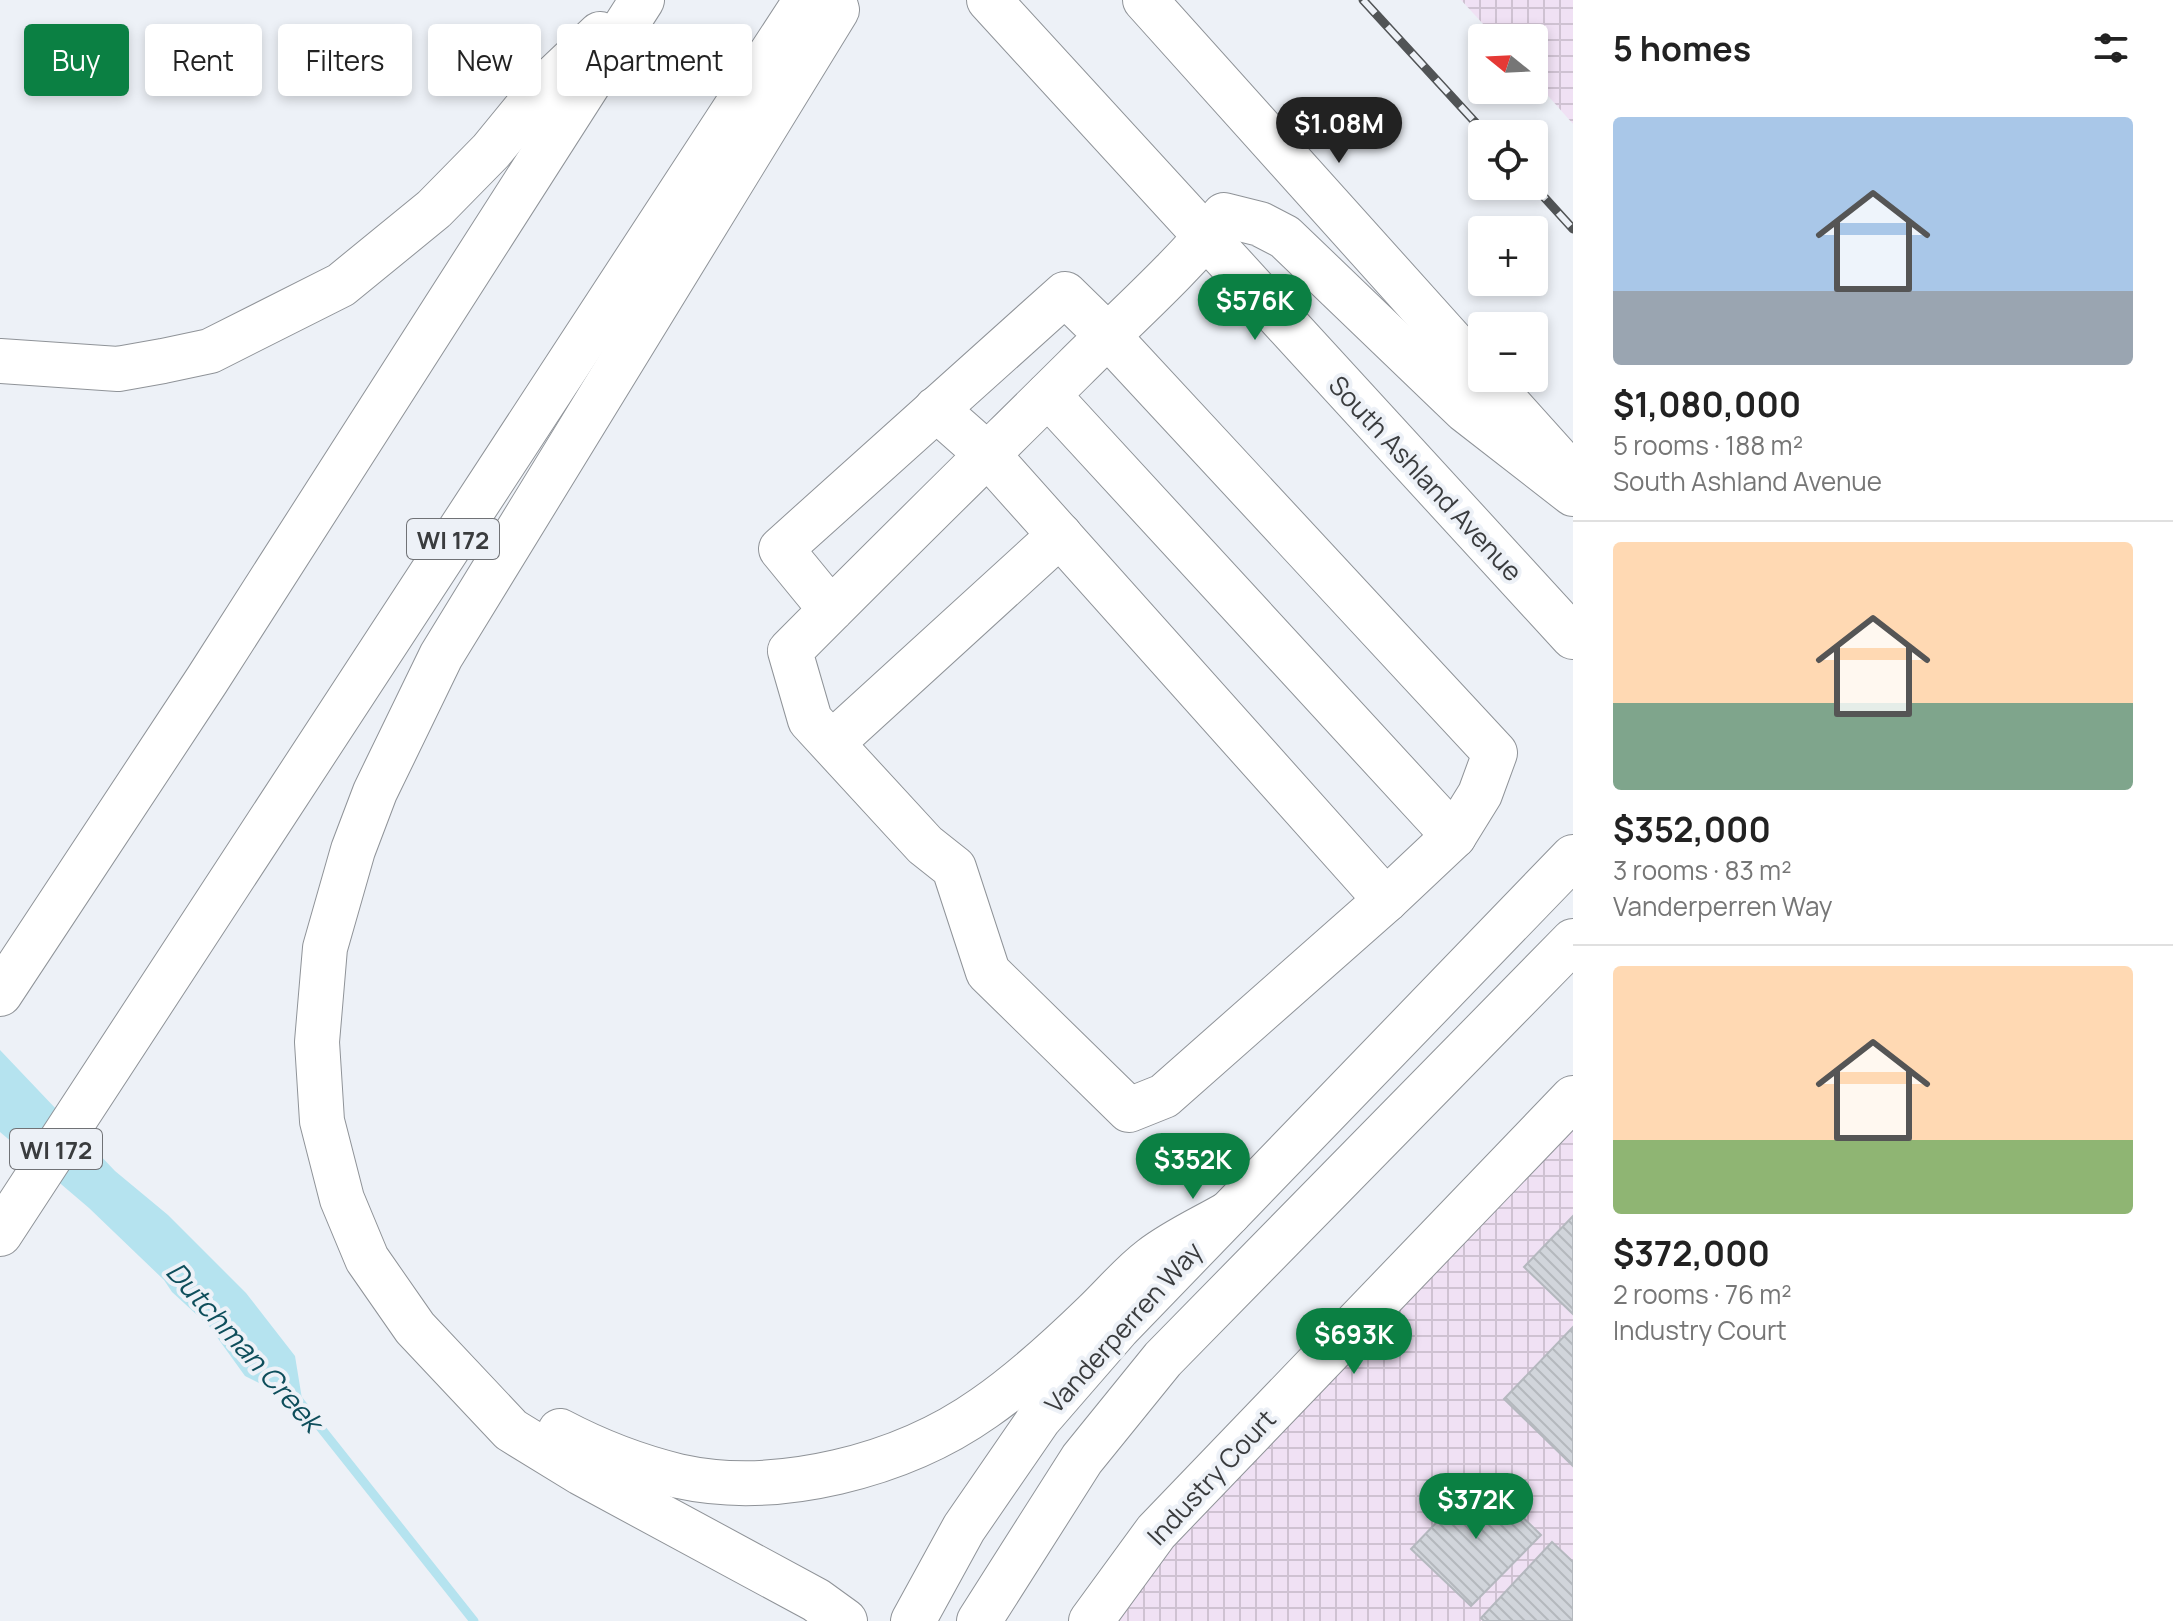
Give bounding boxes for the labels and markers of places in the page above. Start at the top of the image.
pin: $1.08M [1274,97,1404,165]
pin: $576K [1199,274,1311,342]
pin: $352K [1137,1133,1249,1201]
pin: $693K [1298,1308,1410,1376]
pin: $372K [1420,1473,1532,1541]

